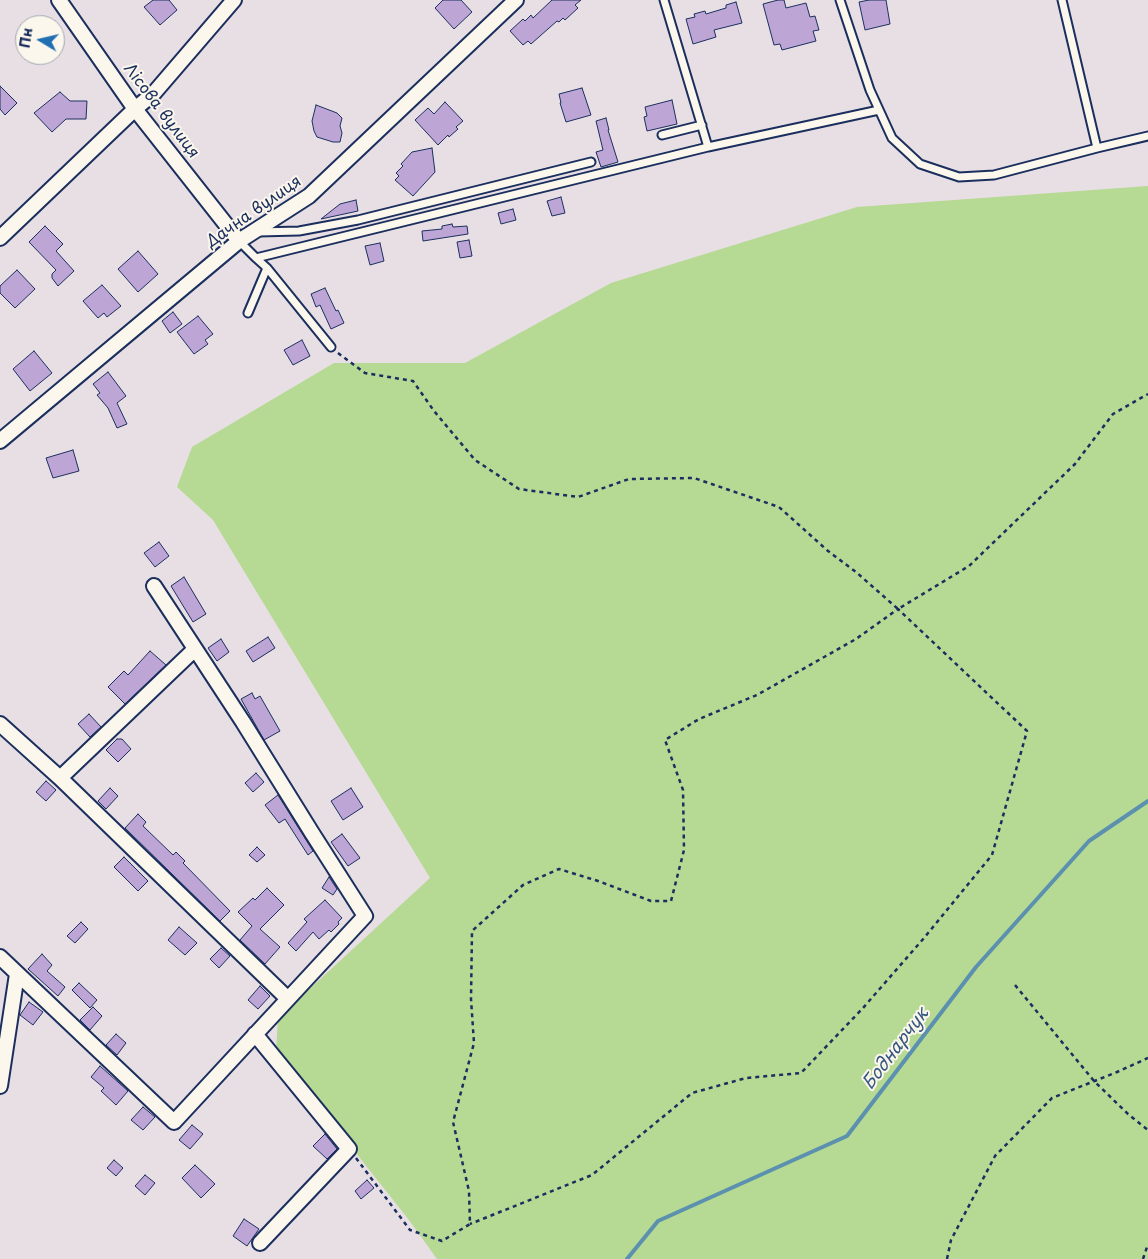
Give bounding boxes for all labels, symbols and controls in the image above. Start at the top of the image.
north arrow [15,15,65,65]
text: Пн [14,26,38,49]
street label: Лісова вулиця [119,60,203,162]
street label: Дачна вулиця [203,172,305,252]
water label: Боднарчук [858,1004,934,1094]

